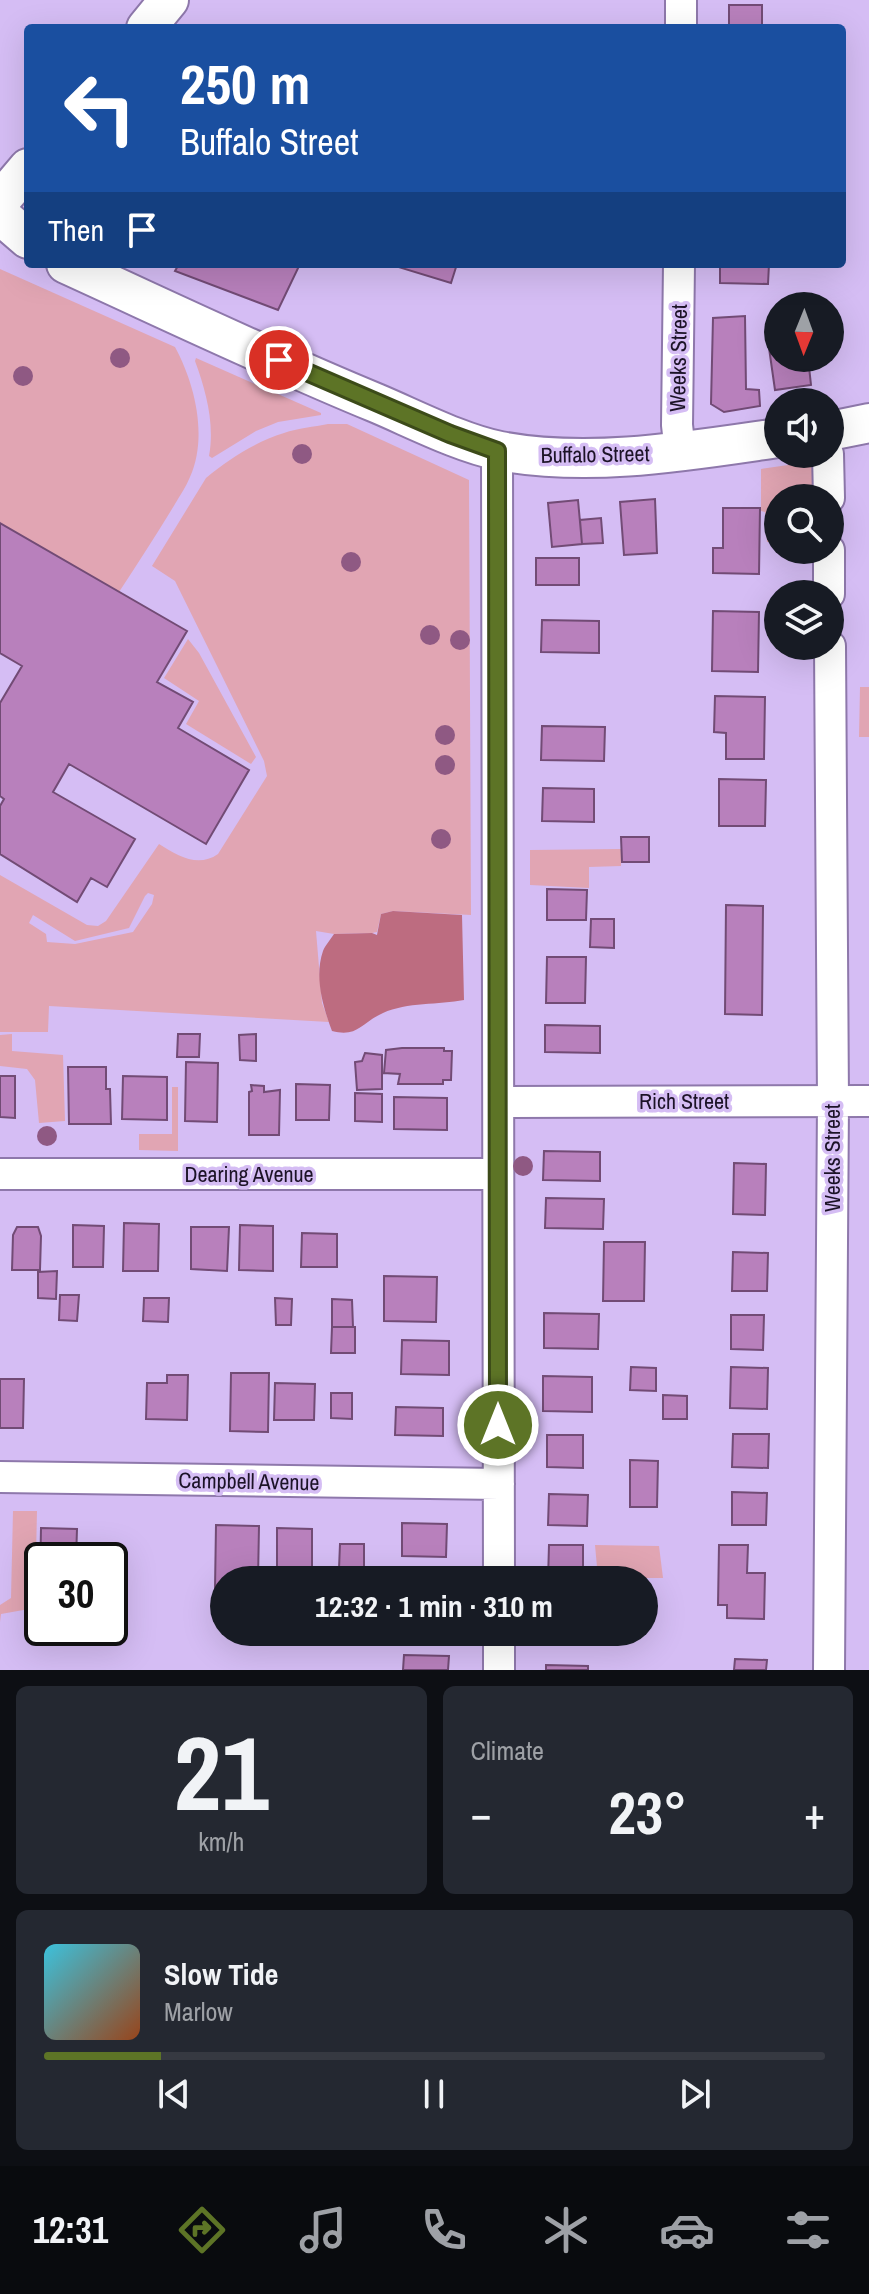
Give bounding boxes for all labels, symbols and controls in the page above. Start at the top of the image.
text: 250 m [180,46,310,121]
icon: left [48,56,152,160]
text: Buffalo Street [180,118,358,166]
icon: arrive [120,208,164,252]
text: Then [48,210,104,250]
north arrow [764,292,844,372]
map controls [764,292,844,660]
street label: Weeks Street [662,304,694,412]
pin [245,326,313,394]
icon: arrive [257,338,301,382]
button: sound [764,388,844,468]
street label: Buffalo Street [540,438,650,470]
button: search [764,484,844,564]
button: layers [764,580,844,660]
street label: Rich Street [639,1086,729,1116]
street label: Weeks Street [817,1104,847,1212]
street label: Dearing Avenue [184,1159,314,1189]
position arrow [456,1383,540,1467]
street label: Campbell Avenue [178,1465,320,1497]
speed limit sign: 30 [24,1542,128,1646]
text: 12:32 · 1 min · 310 m [315,1586,553,1626]
text: 21 [174,1702,269,1842]
text: Climate [471,1733,544,1768]
text: 23° [608,1772,687,1853]
text: − [471,1783,492,1843]
text: + [804,1783,825,1843]
text: km/h [198,1824,244,1859]
text: Slow Tide [164,1954,278,1994]
text: Marlow [164,1994,233,2029]
icon: previous [152,2072,196,2116]
icon: pause [412,2072,456,2116]
icon: next [673,2072,717,2116]
icon: directions [174,2202,230,2258]
icon: music [295,2202,351,2258]
icon: phone [416,2202,472,2258]
icon: climate [538,2202,594,2258]
icon: car [659,2202,715,2258]
icon: filters [780,2202,836,2258]
text: 12:31 [33,2206,108,2254]

